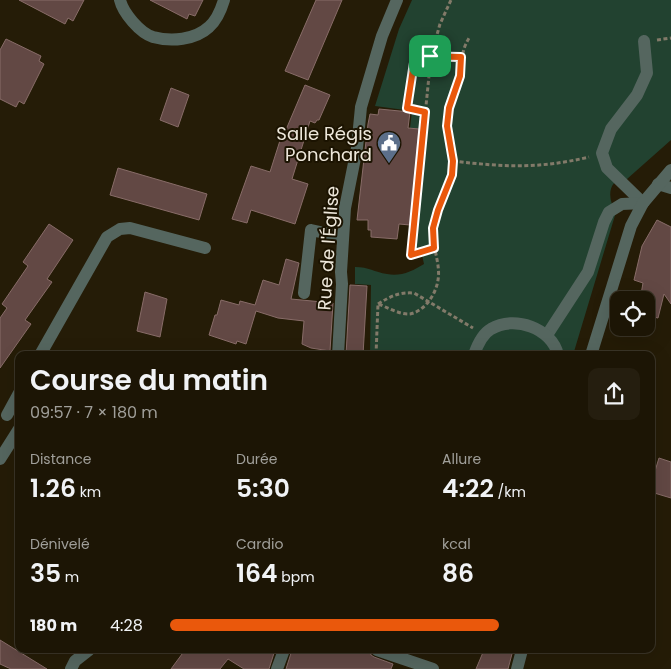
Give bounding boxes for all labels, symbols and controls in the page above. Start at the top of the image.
pin [409,35,451,77]
icon: arrive [416,42,444,70]
place label: Salle Régis Ponchard [276,121,372,167]
public building icon: Salle Régis Ponchard [376,130,402,164]
street label: Rue de l'Église [311,185,345,311]
map controls [610,291,655,336]
button: locate [610,291,655,336]
text: Course du matin [30,361,268,400]
button: share [588,368,640,420]
text: 09:57 · 7 × 180 m [30,401,158,424]
text: Distance [30,449,91,469]
text: Durée [236,449,277,469]
text: Allure [442,449,481,469]
text: 1.26 [30,471,76,506]
text: 5:30 [236,471,290,506]
text: 4:22 [442,471,494,506]
text: km [76,482,101,502]
text: /km [494,482,526,502]
text: Dénivelé [30,534,90,554]
text: Cardio [236,534,283,554]
text: kcal [442,534,471,554]
text: 35 [30,556,61,591]
text: 164 [236,556,278,591]
text: 86 [442,556,474,591]
text: m [61,567,79,587]
text: bpm [278,567,315,587]
text: 180 m [30,614,77,637]
text: 4:28 [110,614,143,637]

